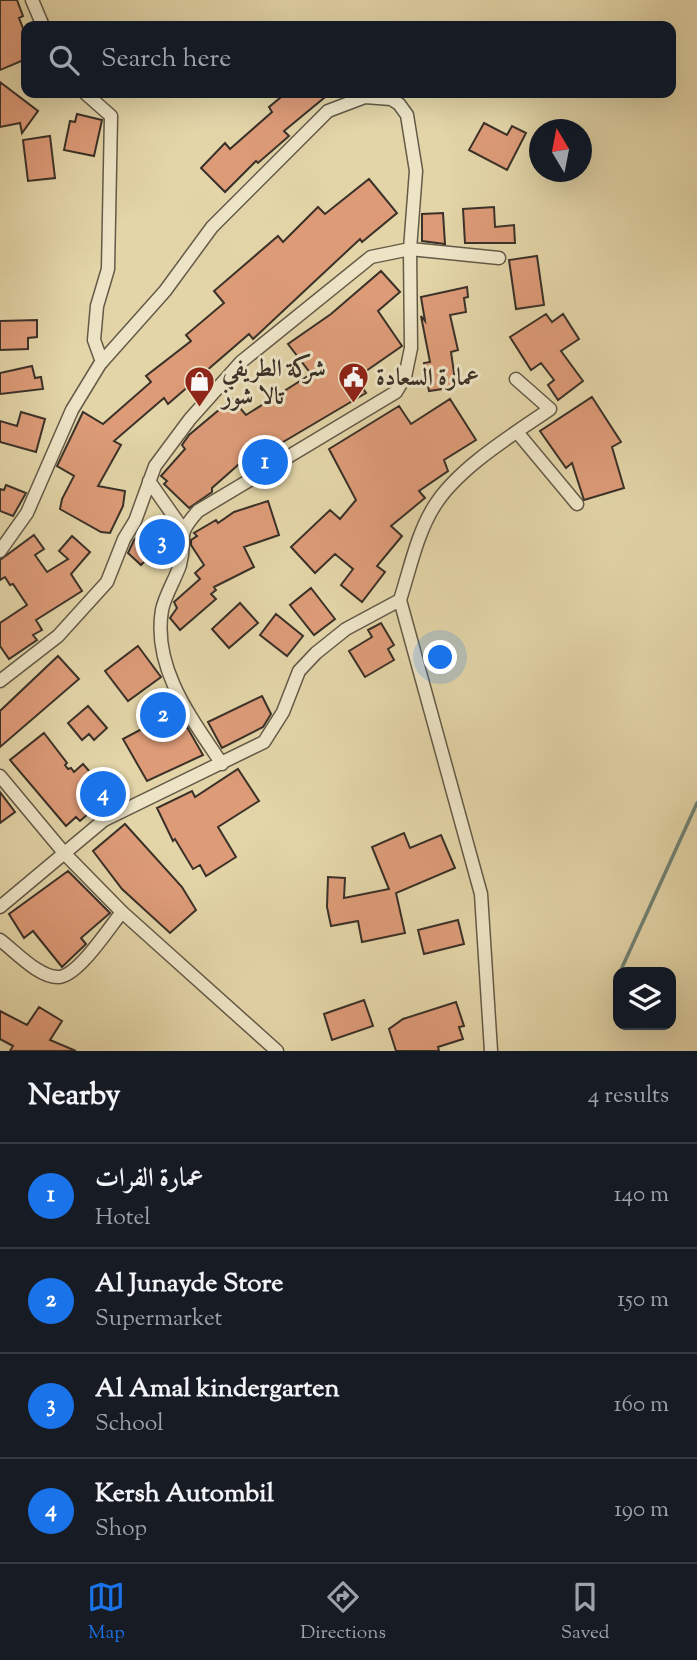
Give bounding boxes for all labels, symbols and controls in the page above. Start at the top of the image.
search box [21,21,676,98]
icon: search [45,41,83,79]
text: Search here [101,41,231,78]
north arrow [529,119,592,182]
place label: شركة الطريفي تالا شوز [219,353,326,415]
public building icon: عمارة السعادة [336,360,370,404]
place label: عمارة السعادة [376,362,479,396]
shop icon: شركة الطريفي تالا شوز [182,365,216,409]
pin: 1 [242,436,288,488]
pin: 3 [139,516,185,568]
your location [423,640,457,674]
pin: 2 [140,689,186,741]
pin: 4 [80,768,126,820]
map controls [613,967,676,1030]
button: layers [613,967,676,1030]
text: Nearby [28,1075,120,1118]
text: 4 results [588,1080,669,1113]
text: عمارة الفرات [95,1161,203,1198]
text: 1 [47,1179,55,1212]
text: 140 m [614,1179,669,1212]
text: Hotel [95,1202,151,1235]
text: Al Junayde Store [95,1266,283,1303]
text: 2 [46,1284,56,1317]
text: 150 m [617,1284,669,1317]
text: Supermarket [95,1303,222,1336]
text: Al Amal kindergarten [95,1371,340,1408]
text: 3 [46,1389,56,1422]
text: 160 m [614,1389,669,1422]
text: School [95,1408,164,1441]
text: Kersh Autombil [95,1476,274,1513]
text: 4 [45,1494,57,1527]
text: 190 m [614,1494,669,1527]
text: Shop [95,1513,147,1546]
tab: Map [87,1578,125,1647]
tab: Directions [300,1578,386,1647]
tab: Saved [561,1578,610,1647]

